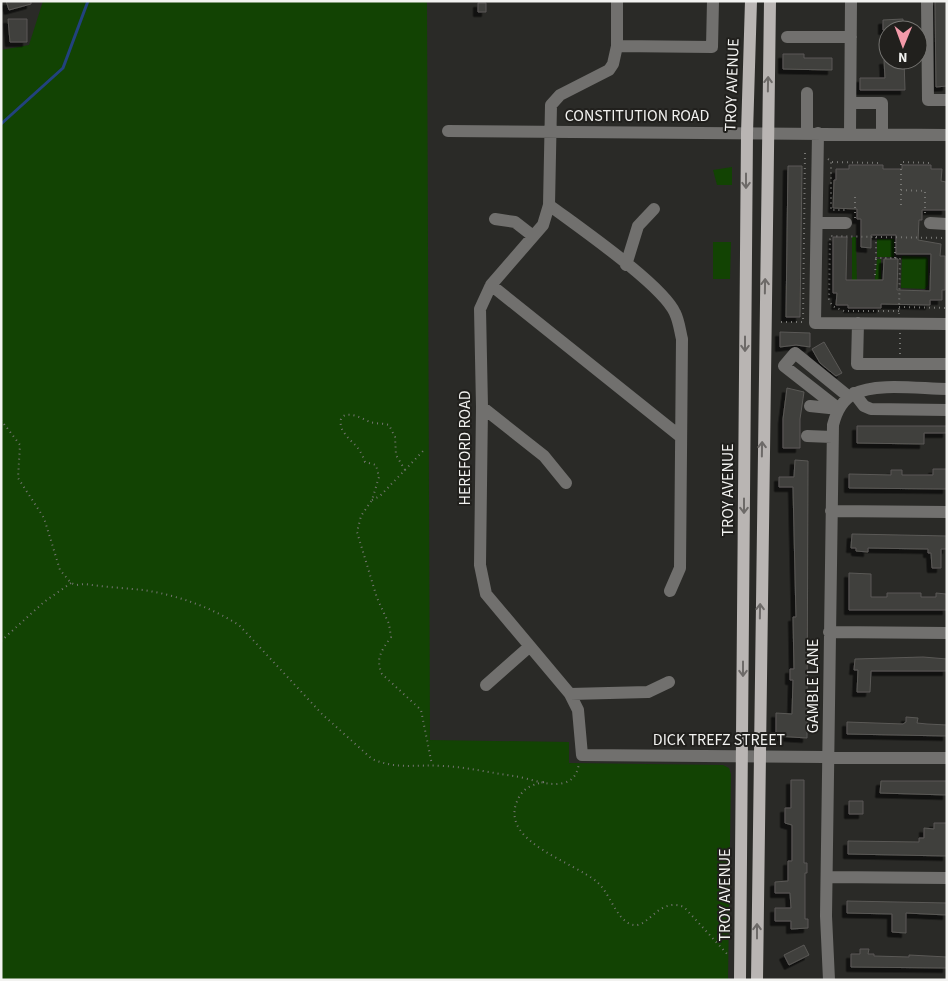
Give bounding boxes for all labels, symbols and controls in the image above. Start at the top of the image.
north arrow [878,20,928,70]
street label: TROY AVENUE [719,38,745,132]
text: N [898,47,908,67]
one-way arrow [763,76,773,92]
street label: CONSTITUTION ROAD [565,105,709,127]
one-way arrow [741,173,751,189]
one-way arrow [760,278,770,294]
one-way arrow [740,336,750,352]
street label: HEREFORD ROAD [454,390,476,506]
one-way arrow [758,441,767,457]
street label: TROY AVENUE [717,443,739,537]
one-way arrow [739,498,749,514]
one-way arrow [755,603,765,620]
street label: GAMBLE LANE [802,639,824,733]
one-way arrow [738,661,747,677]
street label: DICK TREFZ STREET [653,729,786,751]
street label: TROY AVENUE [714,848,736,942]
one-way arrow [752,923,762,940]

